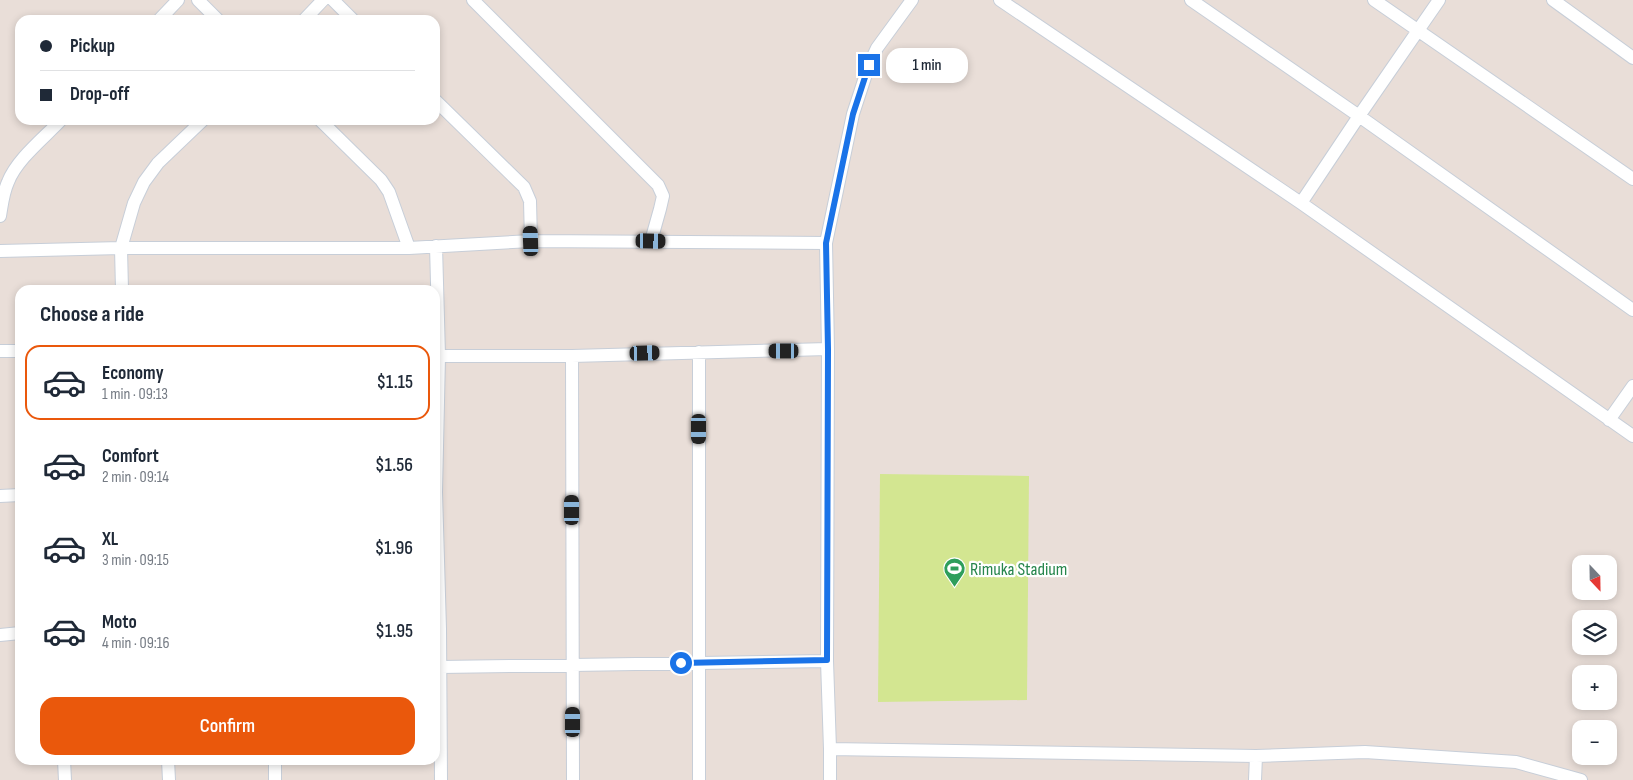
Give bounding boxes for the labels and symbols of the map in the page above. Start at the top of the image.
callout: 1 min [886,48,969,82]
route end [858,54,880,76]
car [522,226,539,256]
car [635,233,666,249]
car [769,344,799,359]
car [629,345,660,361]
car [691,414,706,444]
car [564,495,579,525]
north arrow [1572,555,1618,600]
sports icon: Rimuka Stadium [942,557,966,588]
place label: Rimuka Stadium [970,559,1067,580]
route start [670,652,692,674]
car [565,707,580,737]

